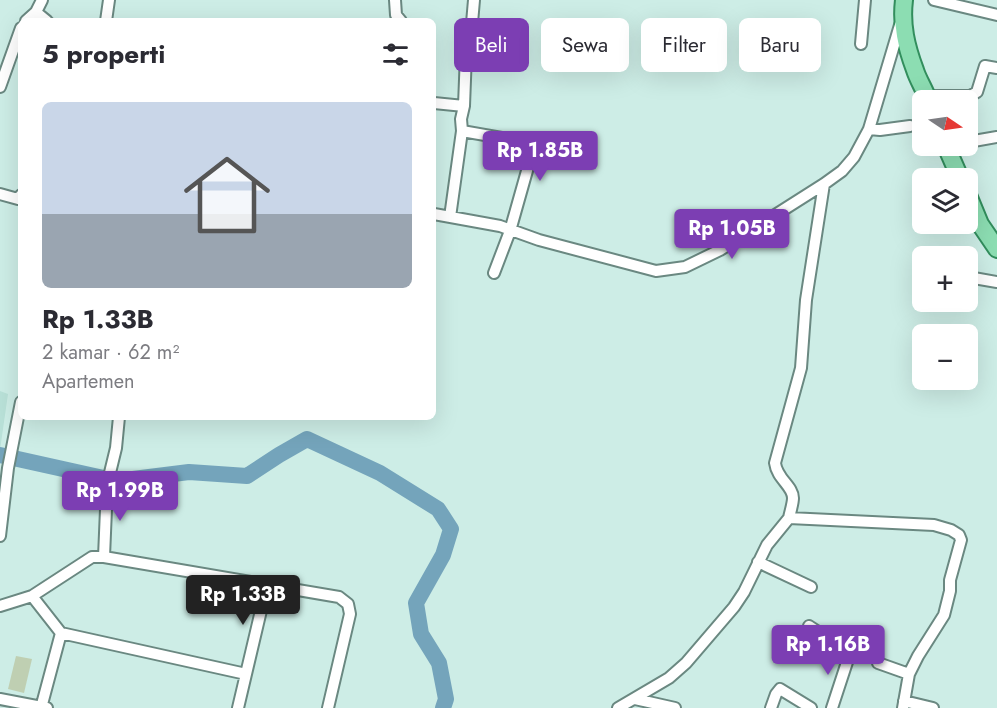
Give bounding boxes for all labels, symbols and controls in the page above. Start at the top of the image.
chip: Beli [454,18,529,72]
chip: Sewa [541,18,629,72]
chip: Filter [641,18,727,72]
chip: Baru [739,18,821,72]
text: 5 properti [42,35,165,73]
icon: filters [379,38,412,71]
north arrow [912,90,978,156]
map controls [912,90,978,390]
pin: Rp 1.85B [478,131,602,182]
text: Rp 1.85B [497,136,583,165]
icon: home [173,141,281,249]
button: layers [912,168,978,234]
pin: Rp 1.05B [670,209,794,260]
text: Rp 1.05B [688,214,776,243]
button: + [912,246,978,312]
text: Rp 1.33B [42,300,154,338]
button: − [912,324,978,390]
text: 2 kamar · 62 m² [42,338,179,367]
text: Apartemen [42,367,135,396]
pin: Rp 1.99B [58,471,182,522]
text: Rp 1.99B [76,476,164,505]
pin: Rp 1.33B [181,575,305,626]
text: Rp 1.33B [200,580,286,609]
pin: Rp 1.16B [766,625,890,676]
text: Rp 1.16B [786,630,870,659]

